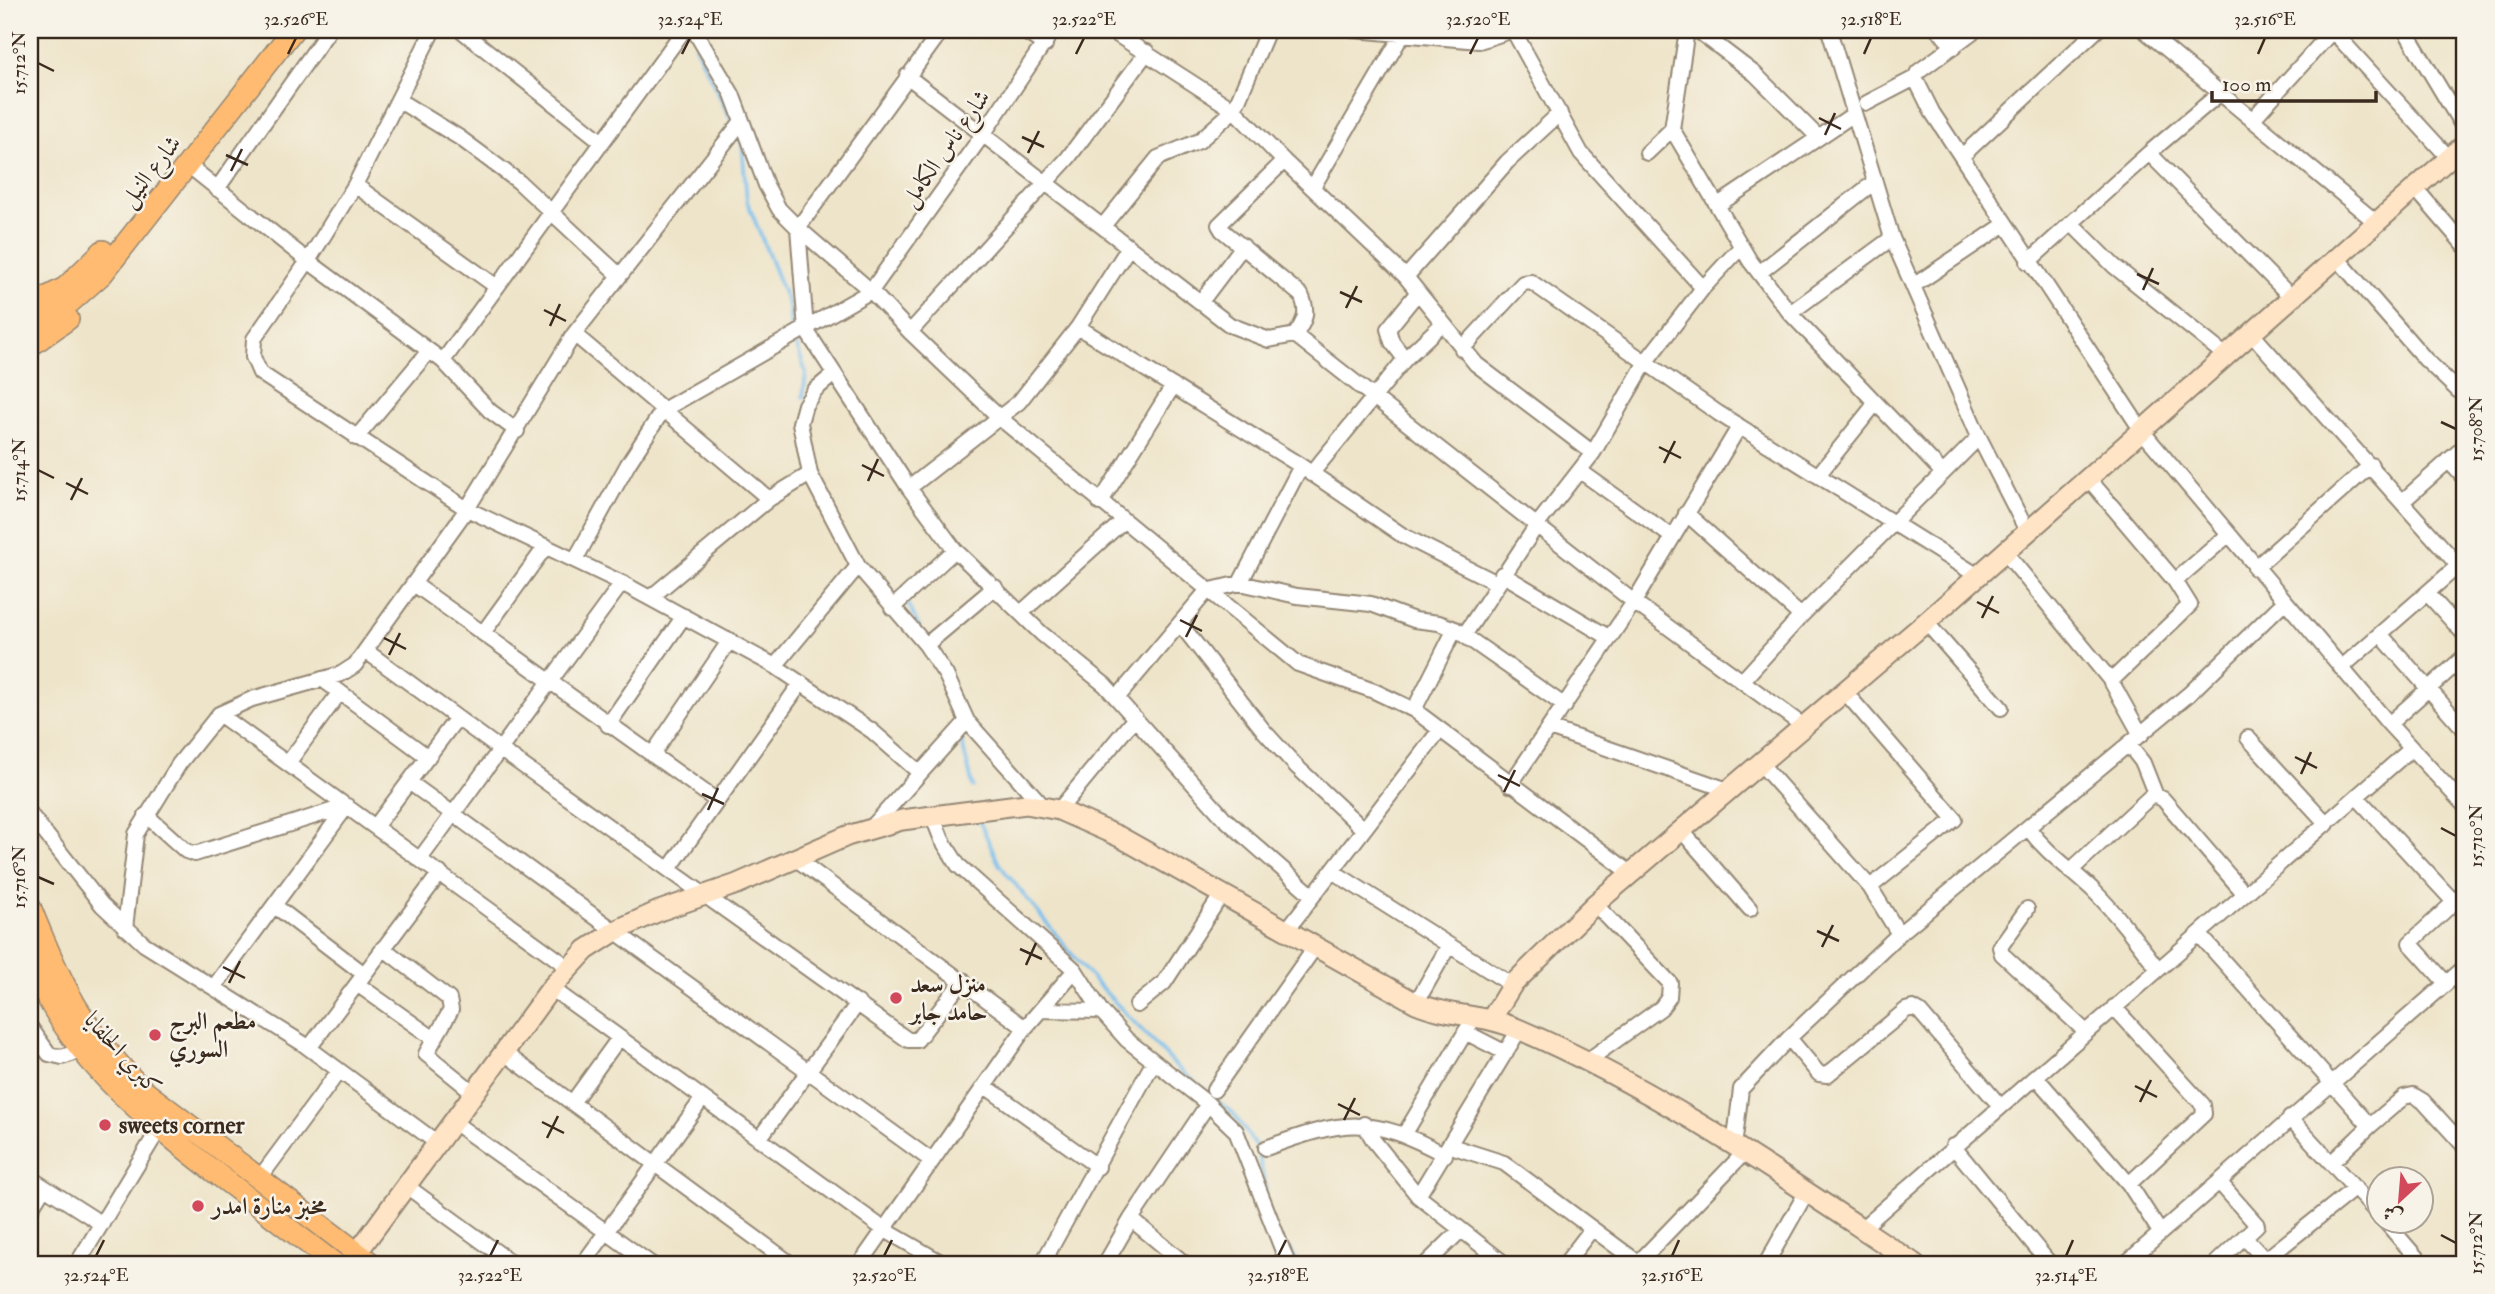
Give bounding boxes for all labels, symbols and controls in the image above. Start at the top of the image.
text: 32.526°E [264,8,328,31]
text: 32.524°E [657,8,723,31]
text: 32.522°E [1052,8,1116,31]
text: 32.520°E [1446,8,1510,31]
text: 32.518°E [1840,8,1902,31]
text: 32.516°E [2234,8,2296,31]
text: 15.712°N [8,31,31,95]
scale bar [2212,60,2376,104]
text: 100 m [2222,71,2272,98]
street label: شارع ناس الكامل [893,83,1001,216]
street label: شارع النيل [113,129,191,216]
text: 15.708°N [2465,396,2488,462]
text: 15.714°N [8,438,31,502]
text: 15.710°N [2465,804,2488,868]
text: 15.716°N [8,846,31,908]
place label: منزل سعد حامد جابر [907,969,987,1028]
marker: منزل سعد حامد جابر [888,990,904,1006]
street label: كبري الحلفايا [75,1005,168,1104]
place label: مطعم البرج السوري [169,1006,256,1068]
marker: مطعم البرج السوري [147,1027,163,1043]
place label: sweets corner [119,1110,245,1141]
marker: sweets corner [97,1117,113,1133]
north arrow [2366,1164,2436,1234]
place label: مخبز منارة امدر [209,1191,327,1222]
marker: مخبز منارة امدر [190,1198,206,1214]
text: ش [2379,1199,2407,1229]
text: 15.712°N [2465,1211,2488,1275]
text: 32.524°E [63,1264,129,1287]
text: 32.522°E [458,1264,522,1287]
text: 32.520°E [852,1264,916,1287]
text: 32.518°E [1247,1264,1309,1287]
text: 32.516°E [1641,1264,1703,1287]
text: 32.514°E [2035,1264,2097,1287]

